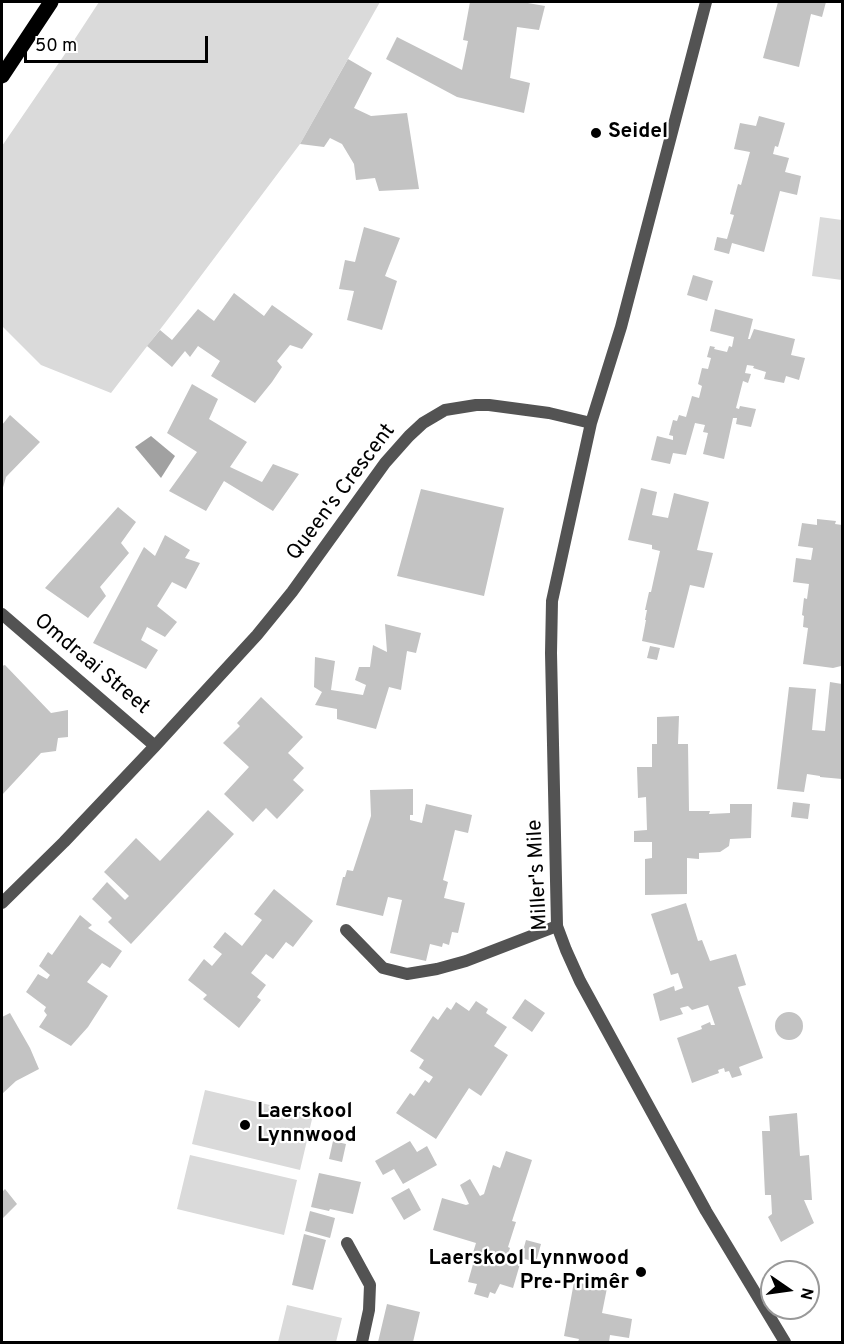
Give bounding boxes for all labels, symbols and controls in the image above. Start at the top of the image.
scale bar [27,24,212,62]
text: 50 m [35,35,77,58]
place label: Seidel [608,120,668,146]
marker: Seidel [589,126,603,140]
street label: Queen's Crescent [282,420,402,566]
street label: Omdraai Street [28,609,154,721]
street label: Miller's Mile [524,819,554,931]
place label: Laerskool Lynnwood [257,1100,357,1150]
marker: Laerskool Lynnwood [238,1118,252,1132]
place label: Laerskool Lynnwood Pre-Primêr [428,1247,629,1297]
north arrow [760,1260,820,1320]
marker: Laerskool Lynnwood Pre-Primêr [634,1265,648,1279]
text: N [795,1286,817,1301]

